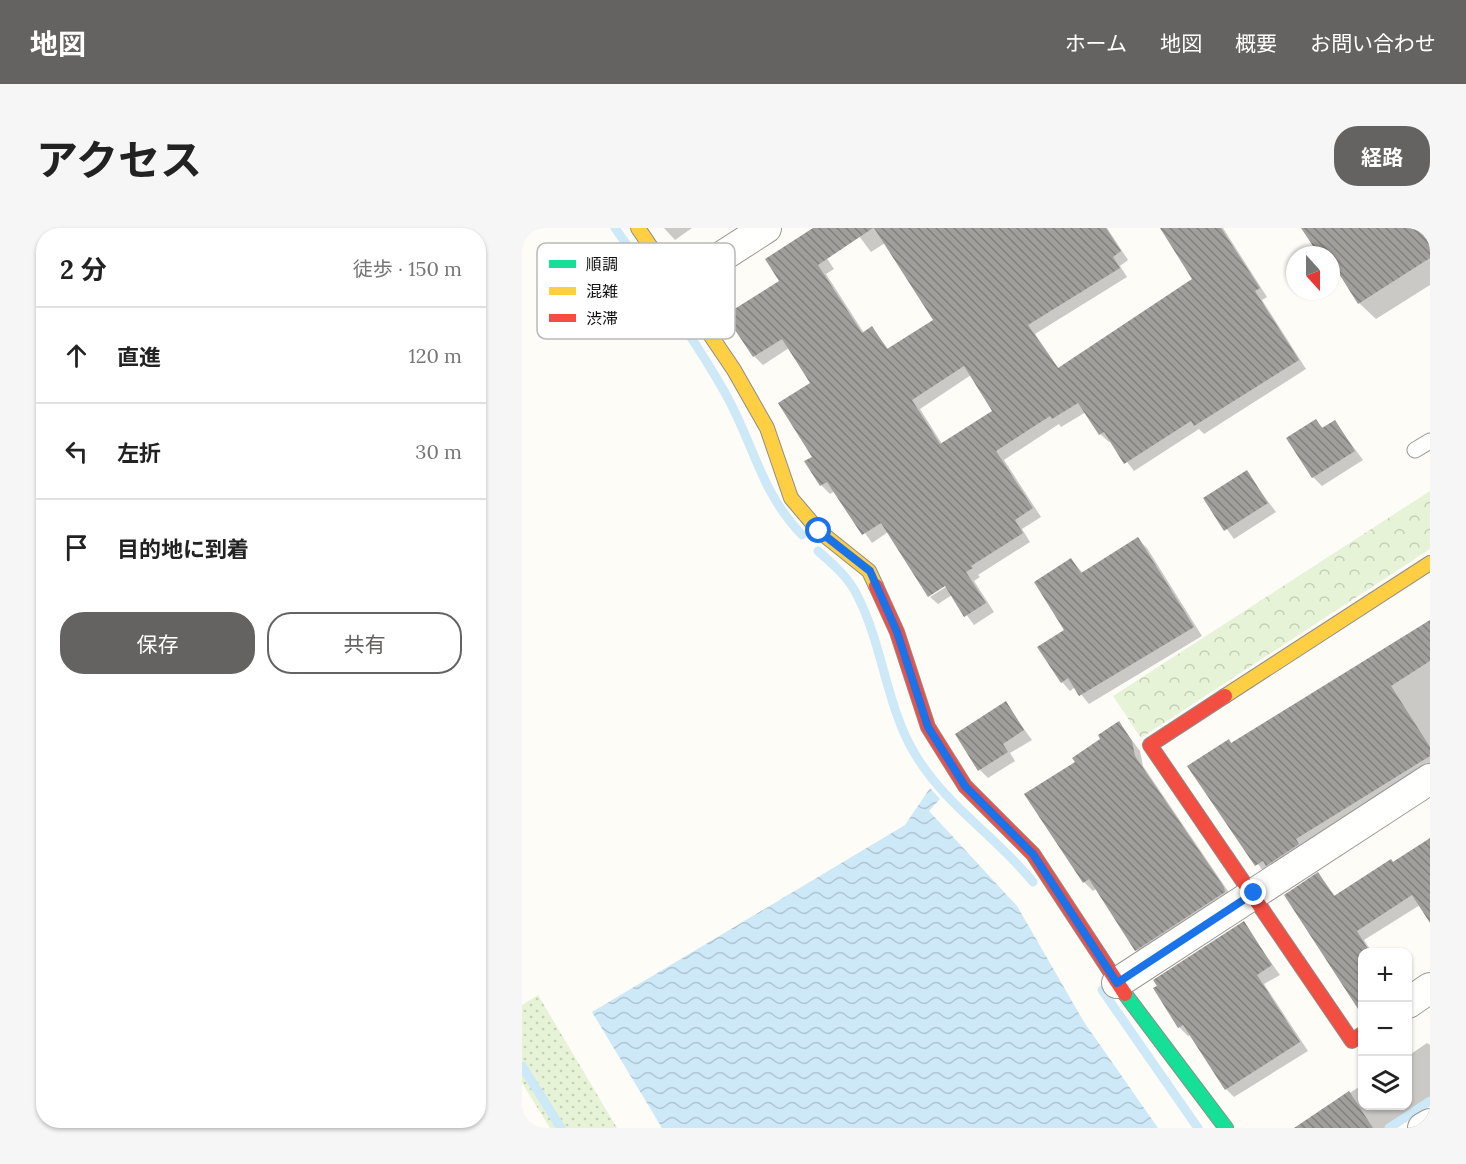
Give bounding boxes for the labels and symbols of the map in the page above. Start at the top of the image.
legend [537,243,735,339]
north arrow [1286,246,1340,300]
text: 順調 [586,254,618,274]
text: 混雑 [586,281,618,301]
text: 渋滞 [586,308,618,328]
route start [805,517,831,543]
route end [1240,879,1266,905]

